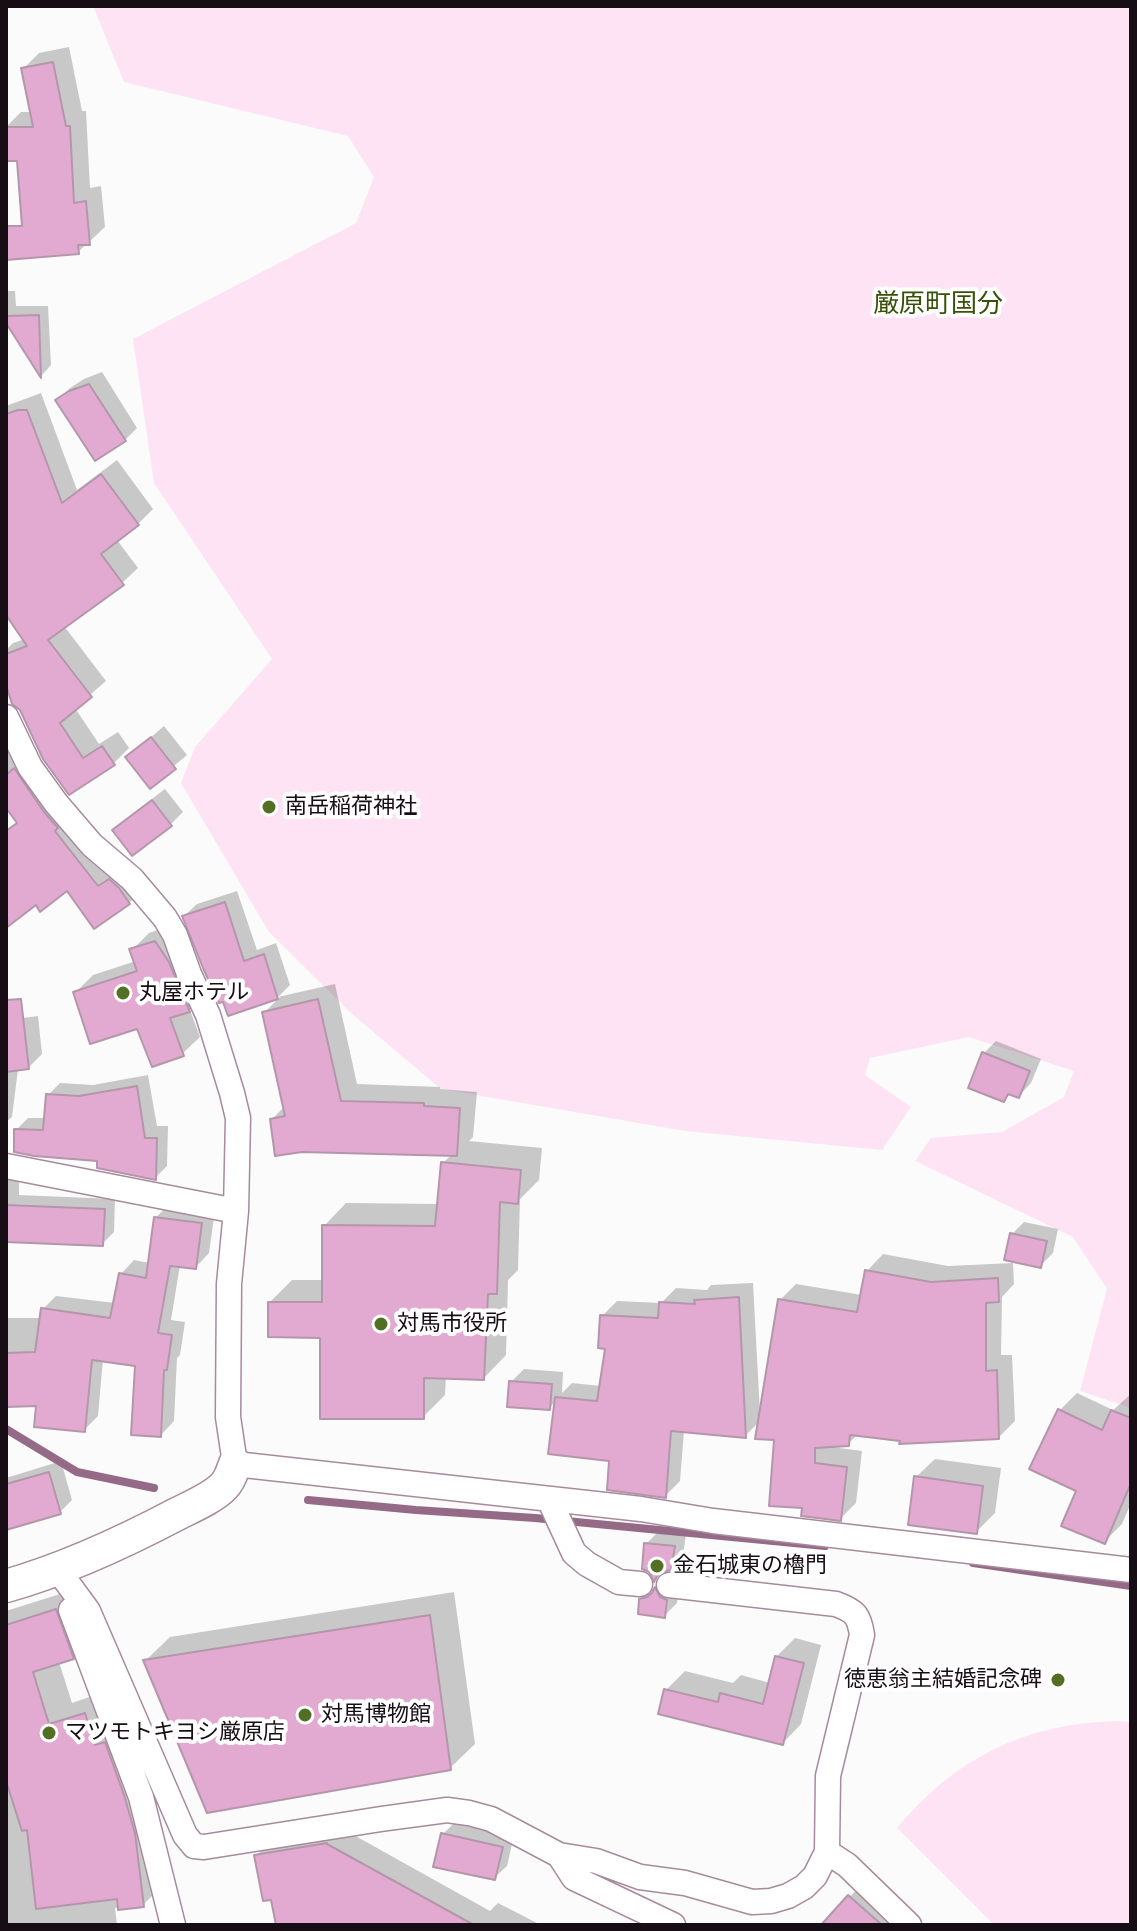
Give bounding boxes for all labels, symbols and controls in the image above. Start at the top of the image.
district label: 厳原町国分 [873,288,1003,320]
place label: 南岳稲荷神社 [285,794,417,820]
marker: 南岳稲荷神社 [260,798,278,816]
place label: 丸屋ホテル [139,980,249,1006]
marker: 丸屋ホテル [114,984,132,1002]
place label: 対馬市役所 [397,1311,507,1337]
marker: 対馬市役所 [372,1315,390,1333]
place label: 金石城東の櫓門 [673,1553,827,1579]
marker: 金石城東の櫓門 [648,1557,666,1575]
place label: 徳恵翁主結婚記念碑 [844,1667,1042,1693]
marker: 徳恵翁主結婚記念碑 [1049,1671,1067,1689]
place label: 対馬博物館 [321,1702,431,1728]
marker: 対馬博物館 [296,1706,314,1724]
place label: マツモトキヨシ厳原店 [65,1720,285,1746]
marker: マツモトキヨシ厳原店 [40,1724,58,1742]

